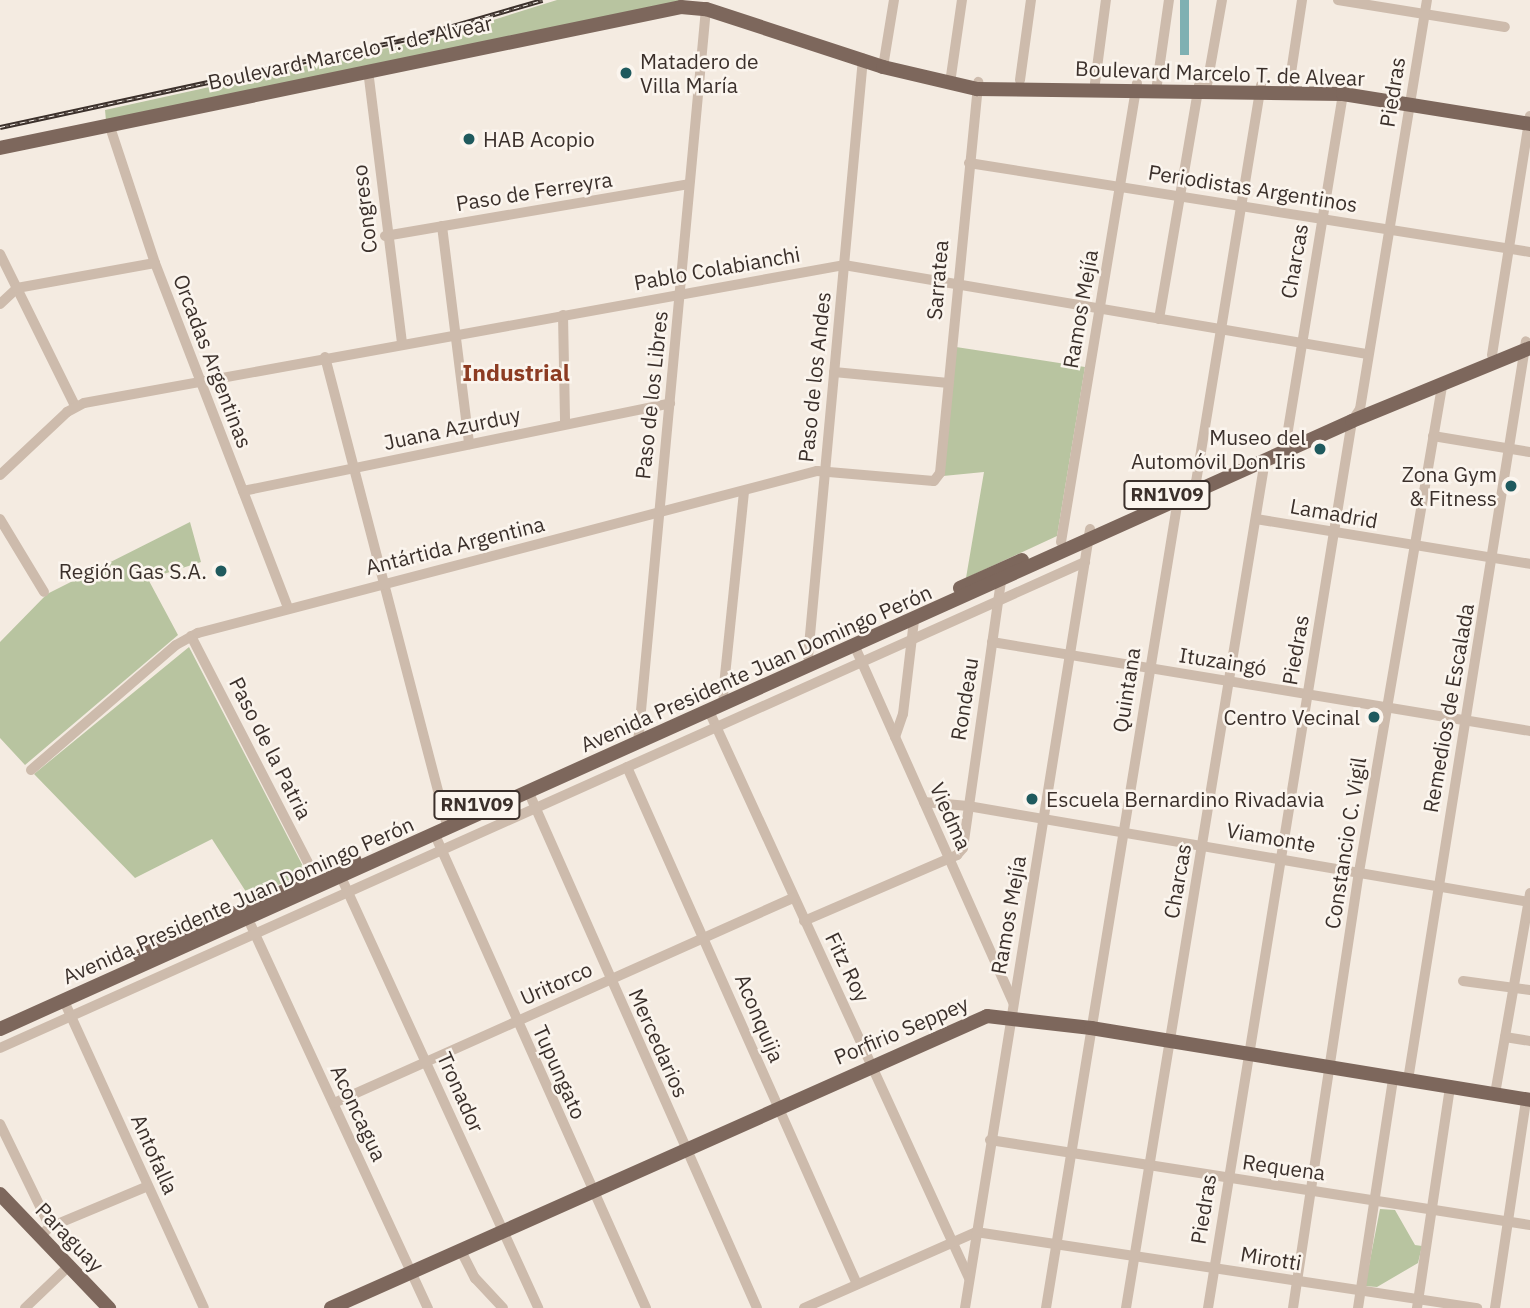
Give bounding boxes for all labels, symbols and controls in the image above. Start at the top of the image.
street label: Boulevard Marcelo T. de Alvear [206,10,494,94]
place label: Matadero de Villa María [640,48,759,98]
street label: Boulevard Marcelo T. de Alvear [1075,55,1365,91]
street label: Piedras [1374,55,1410,129]
marker: Matadero de Villa María [618,65,634,81]
place label: HAB Acopio [483,126,595,152]
marker: HAB Acopio [461,131,477,147]
street label: Periodistas Argentinos [1147,159,1359,217]
street label: Congreso [346,163,382,255]
street label: Paso de Ferreyra [454,166,614,216]
street label: Charcas [1275,221,1313,301]
street label: Sarratea [921,239,953,321]
street label: Pablo Colabianchi [632,241,802,295]
street label: Ramos Mejía [1057,248,1103,370]
street label: Orcadas Argentinas [168,271,258,451]
street label: Paso de los Andes [793,290,835,464]
street label: Paso de los Libres [630,309,672,481]
district label: Industrial [462,358,570,386]
street label: Juana Azurduy [381,401,523,455]
place label: Museo del Automóvil Don Iris [1131,424,1306,474]
marker: Museo del Automóvil Don Iris [1312,441,1328,457]
place label: Zona Gym & Fitness [1402,461,1497,511]
marker: Zona Gym & Fitness [1503,478,1519,494]
road number: RN1V09 [1123,480,1211,510]
street label: Lamadrid [1288,493,1380,533]
street label: Antártida Argentina [363,511,547,579]
place label: Región Gas S.A. [59,558,207,584]
marker: Región Gas S.A. [213,563,229,579]
street label: Avenida Presidente Juan Domingo Perón [577,579,935,757]
street label: Remedios de Escalada [1417,601,1479,815]
street label: Piedras [1276,613,1314,687]
street label: Ituzaingó [1177,642,1269,680]
street label: Quintana [1107,646,1145,734]
street label: Rondeau [945,656,983,742]
street label: Paso de la Patria [224,673,318,823]
place label: Centro Vecinal [1223,704,1360,730]
marker: Centro Vecinal [1366,709,1382,725]
street label: Constancio C. Vigil [1319,755,1371,931]
street label: Viedma [925,778,977,854]
place label: Escuela Bernardino Rivadavia [1046,786,1324,812]
road number: RN1V09 [433,790,521,820]
marker: Escuela Bernardino Rivadavia [1024,791,1040,807]
street label: Avenida Presidente Juan Domingo Perón [59,811,417,989]
street label: Viamonte [1224,817,1318,857]
street label: Charcas [1158,841,1196,921]
street label: Ramos Mejía [985,854,1031,976]
street label: Fitz Roy [820,928,876,1006]
street label: Uritorco [516,956,596,1010]
street label: Aconquija [730,970,790,1066]
street label: Mercedarios [624,985,694,1101]
street label: Porfirio Seppey [830,990,972,1070]
street label: Tupungato [528,1021,592,1123]
street label: Tronador [432,1048,490,1136]
street label: Aconcagua [326,1061,392,1165]
street label: Antofalla [126,1110,184,1198]
street label: Requena [1241,1149,1327,1185]
street label: Piedras [1185,1172,1221,1246]
street label: Paraguay [31,1197,109,1277]
street label: Mirotti [1239,1241,1303,1275]

